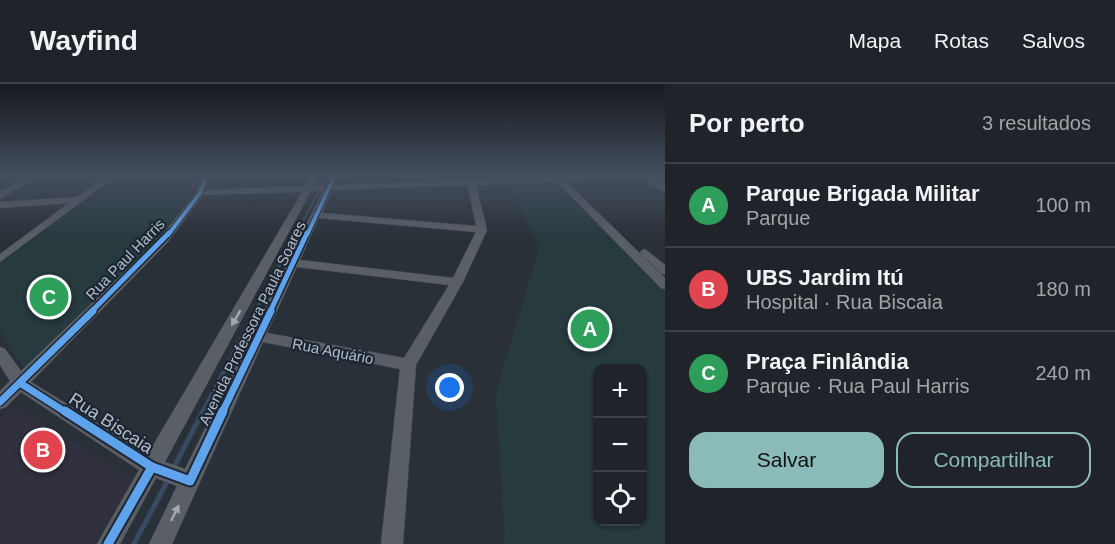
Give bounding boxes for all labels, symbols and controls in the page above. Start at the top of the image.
text: Wayfind [30,25,138,56]
text: Mapa [849,29,901,52]
text: Rotas [934,29,989,52]
text: Salvos [1022,29,1085,52]
text: Por perto [689,108,805,138]
text: 3 resultados [982,112,1091,134]
text: Parque Brigada Militar [746,181,980,206]
text: A [701,194,716,216]
text: 100 m [1035,194,1091,216]
text: Parque [746,207,811,229]
street label: Rua Paul Harris [82,215,168,303]
street label: Avenida Professora Paula Soares [195,218,309,428]
text: UBS Jardim Itú [746,265,904,290]
pin: C [29,274,68,320]
text: B [701,278,716,300]
text: 180 m [1035,278,1091,300]
text: Hospital · Rua Biscaia [746,291,943,313]
pin: A [570,306,610,352]
one-way arrow [231,310,241,327]
street label: Rua Aquário [291,335,375,367]
text: Praça Finlândia [746,349,909,374]
text: C [701,362,716,384]
text: 240 m [1035,362,1091,384]
map controls [593,364,647,526]
button: + [593,364,647,418]
your location [435,373,464,402]
text: Parque · Rua Paul Harris [746,375,969,397]
street label: Rua Biscaia [65,388,158,458]
button: − [593,418,647,472]
pin: B [24,428,63,472]
button: Salvar [689,432,884,488]
button: Compartilhar [896,432,1091,488]
button: locate [593,472,647,526]
one-way arrow [170,504,179,521]

